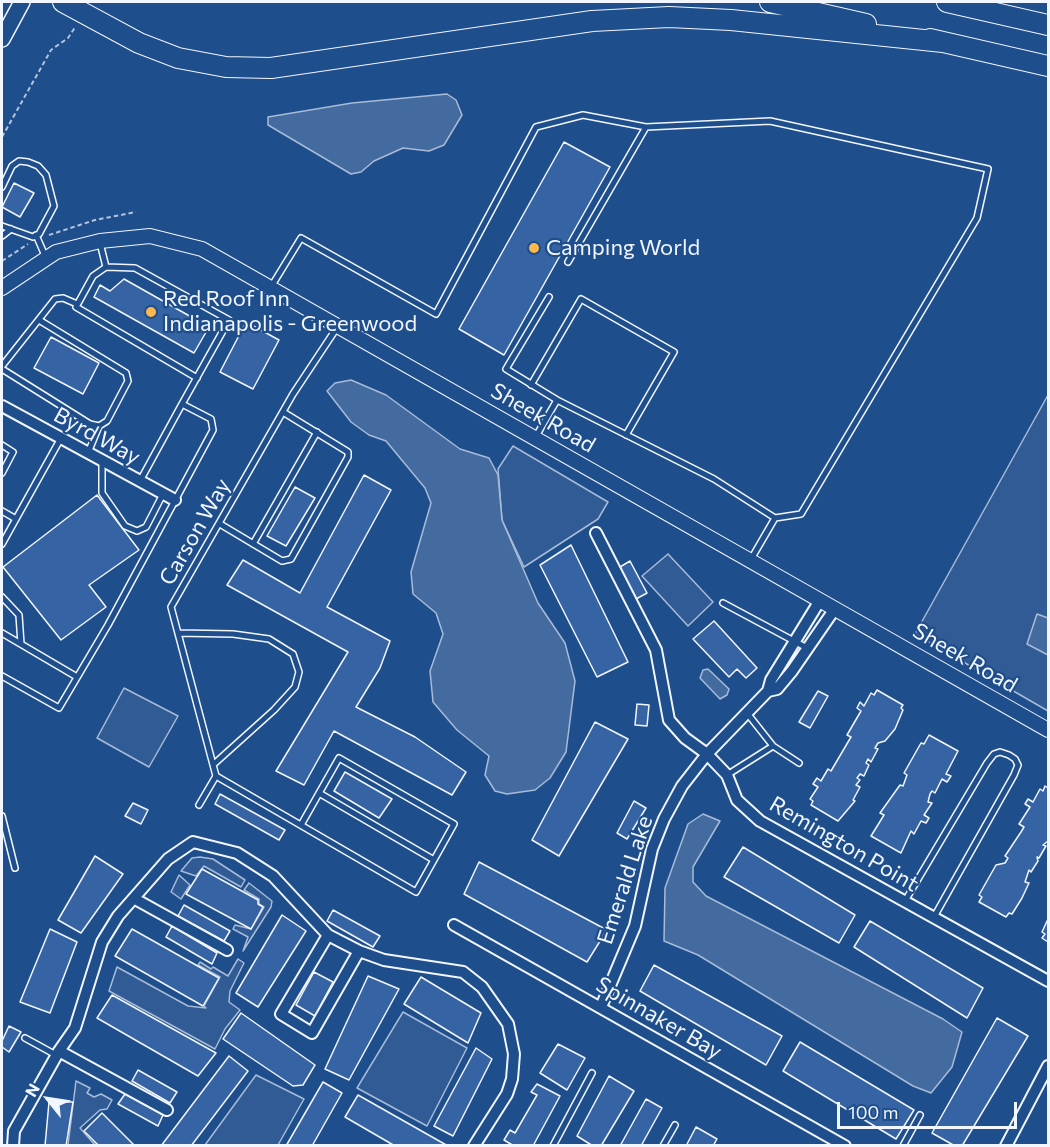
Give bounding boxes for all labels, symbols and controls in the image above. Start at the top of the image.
place label: Camping World [546,235,700,261]
marker: Camping World [527,241,541,255]
place label: Red Roof Inn Indianapolis - Greenwood [163,286,417,338]
marker: Red Roof Inn Indianapolis - Greenwood [144,305,158,319]
street label: Sheek Road [486,378,600,458]
street label: Byrd Way [49,401,145,471]
street label: Carson Way [154,474,236,590]
street label: Sheek Road [908,618,1022,698]
street label: Remington Point [765,791,923,897]
street label: Emerald Lake [592,812,658,948]
street label: Spinnaker Bay [591,971,727,1065]
north arrow [18,1069,78,1129]
text: N [21,1080,43,1100]
scale bar [840,1090,1020,1128]
text: 100 m [848,1101,898,1123]

